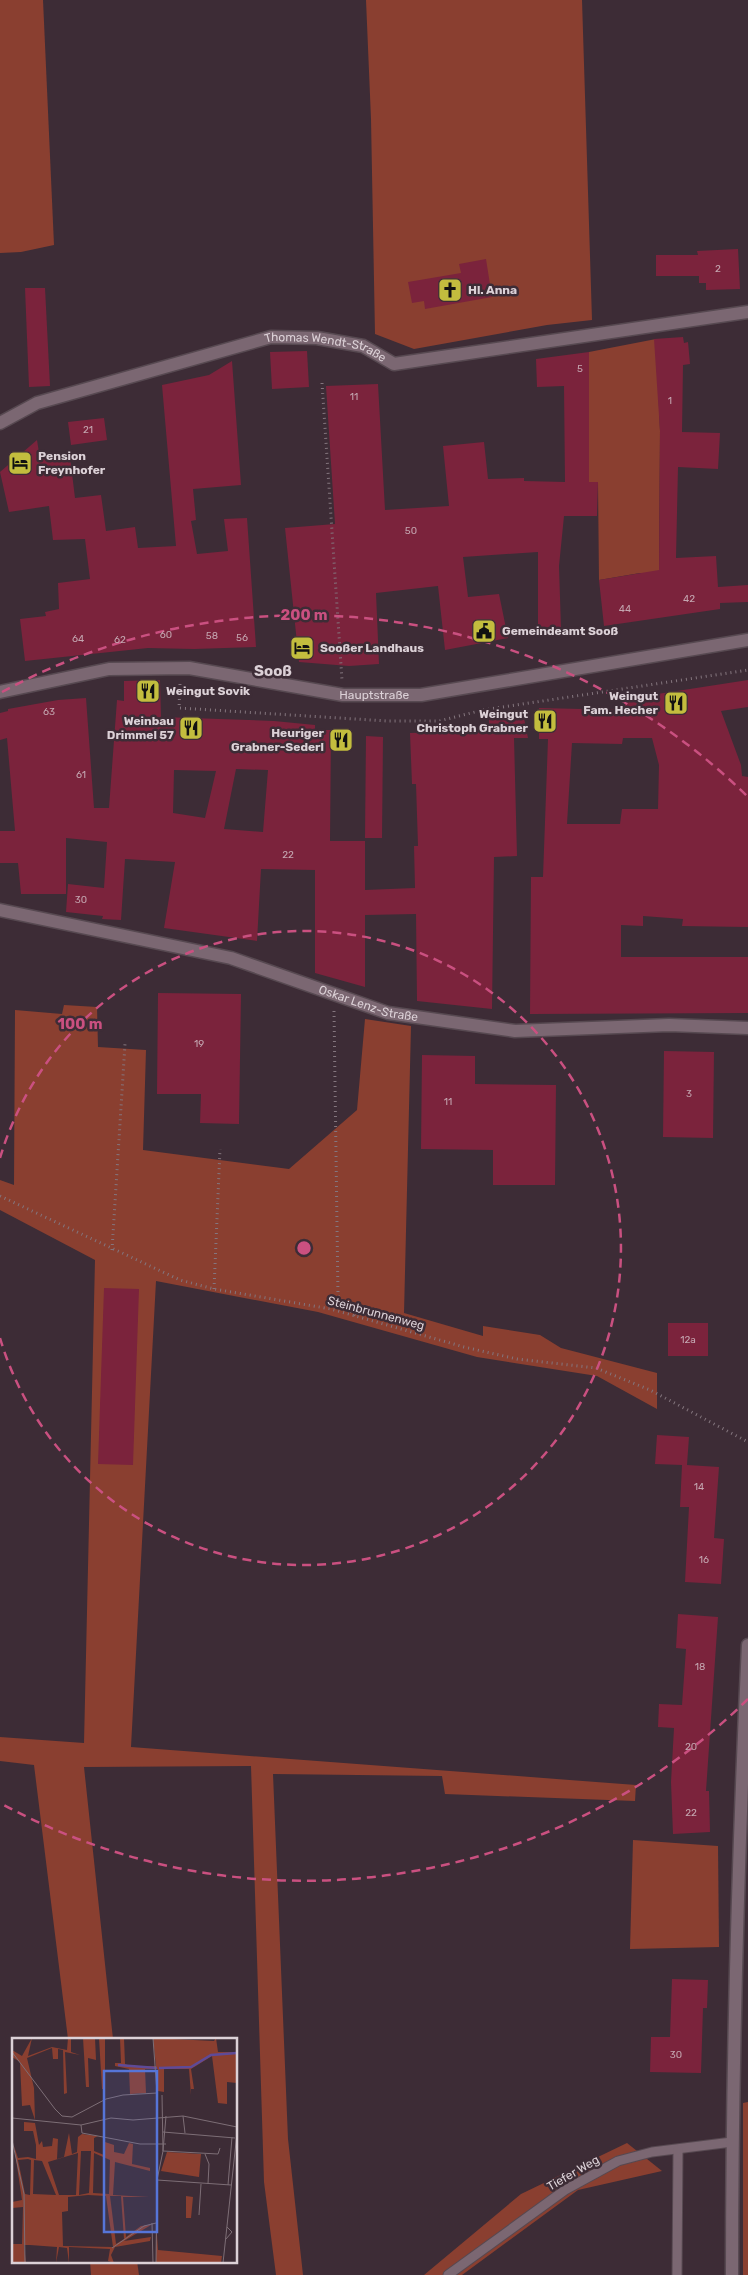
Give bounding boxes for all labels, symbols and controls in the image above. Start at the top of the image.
house number: 2 [715,263,721,275]
church icon: Hl. Anna [437,277,463,303]
place label: Hl. Anna [468,283,517,297]
street label: Thomas Wendt-Straße [263,330,389,365]
house number: 5 [577,363,583,375]
house number: 11 [350,391,358,403]
house number: 1 [668,395,672,407]
house number: 21 [83,424,93,436]
place label: Pension Freynhofer [38,449,106,477]
hotel icon: Pension Freynhofer [7,450,33,476]
house number: 50 [405,525,417,537]
house number: 42 [683,593,695,605]
house number: 44 [619,603,631,615]
text: 200 m [280,606,328,624]
public building icon: Gemeindeamt Sooß [471,618,497,644]
place label: Gemeindeamt Sooß [502,624,619,638]
house number: 60 [160,629,172,641]
house number: 58 [206,630,218,642]
house number: 56 [236,632,248,644]
house number: 64 [72,633,84,645]
house number: 62 [114,634,126,646]
hotel icon: Sooßer Landhaus [289,635,315,661]
place label: Sooßer Landhaus [320,641,424,655]
district label: Sooß [254,662,292,680]
restaurant icon: Weingut Sovik [135,678,161,704]
place label: Weingut Sovik [166,684,250,698]
street label: Hauptstraße [339,688,409,702]
place label: Weingut Fam. Hecher [583,689,659,717]
restaurant icon: Weingut Fam. Hecher [663,690,689,716]
house number: 63 [43,706,55,718]
place label: Weingut Christoph Grabner [416,707,529,735]
restaurant icon: Weingut Christoph Grabner [532,708,558,734]
place label: Weinbau Drimmel 57 [107,714,174,742]
restaurant icon: Weinbau Drimmel 57 [178,715,204,741]
place label: Heuriger Grabner-Sederl [231,726,325,754]
restaurant icon: Heuriger Grabner-Sederl [328,727,354,753]
house number: 61 [76,769,86,781]
house number: 22 [282,849,294,861]
house number: 30 [75,894,87,906]
street label: Oskar Lenz-Straße [317,982,419,1024]
text: 100 m [58,1015,102,1033]
house number: 19 [194,1038,204,1050]
house number: 3 [686,1088,692,1100]
house number: 11 [444,1096,452,1108]
centre of rings [295,1239,313,1257]
street label: Steinbrunnenweg [326,1293,426,1333]
house number: 12a [680,1334,696,1346]
house number: 14 [694,1481,704,1493]
house number: 16 [699,1554,709,1566]
house number: 18 [695,1661,705,1673]
house number: 20 [685,1741,697,1753]
house number: 22 [685,1807,697,1819]
inset map [12,2038,238,2262]
house number: 30 [670,2049,682,2061]
street label: Tiefer Weg [544,2152,602,2194]

